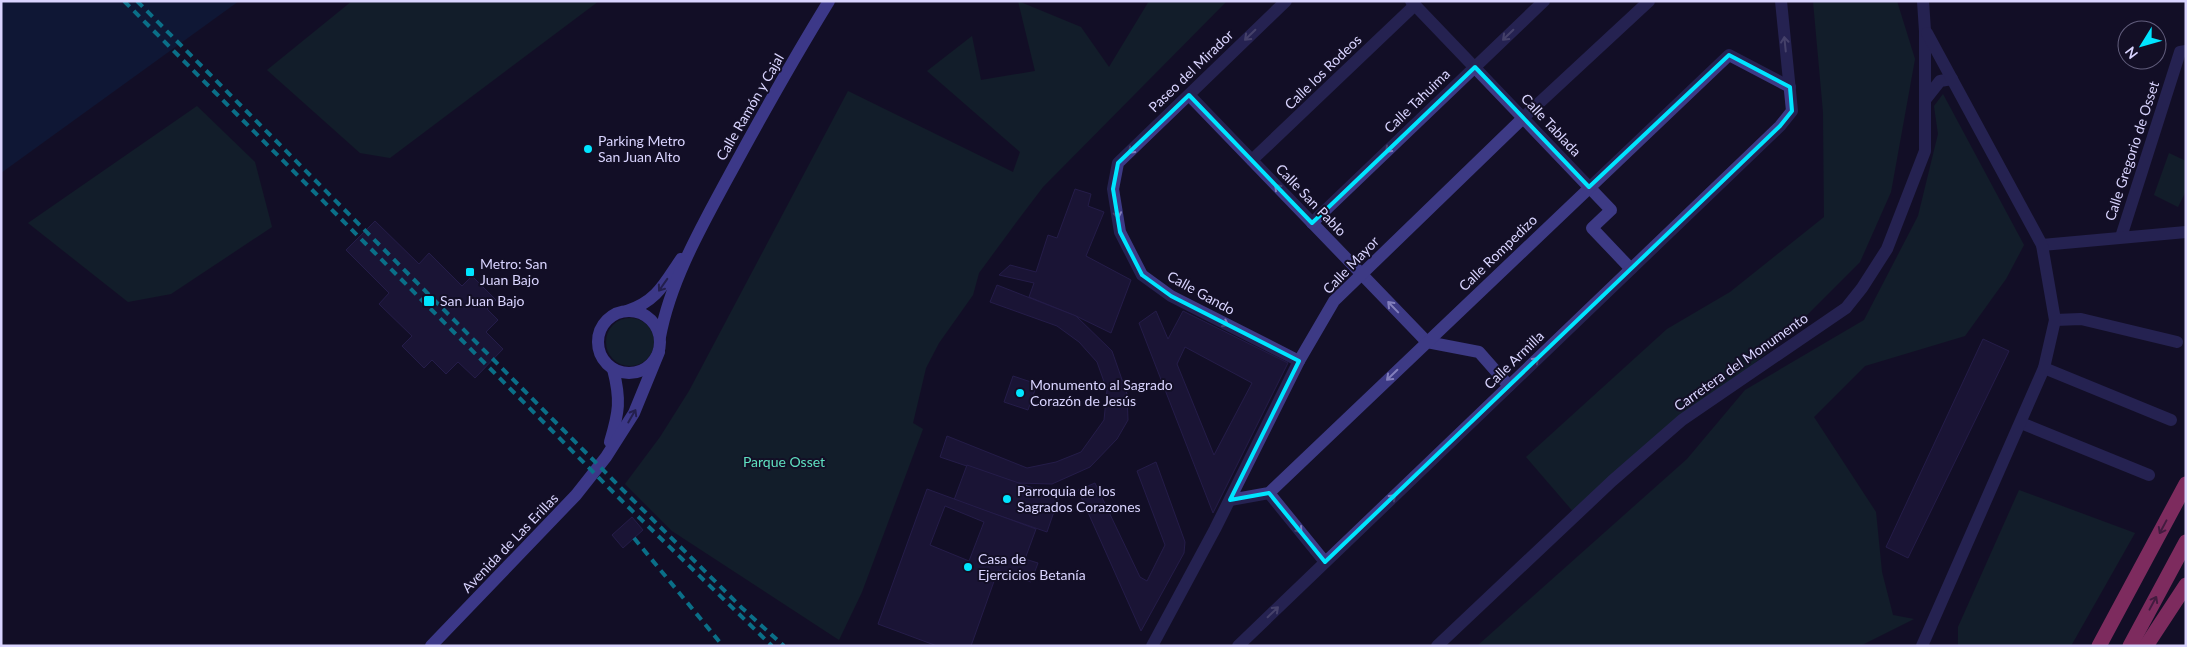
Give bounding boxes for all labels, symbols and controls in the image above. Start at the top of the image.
north arrow [2117,20,2167,70]
street label: Paseo del Mirador [1145,26,1237,115]
one-way arrow [1244,29,1257,41]
one-way arrow [1502,29,1515,41]
street label: Calle los Rodeos [1281,31,1365,113]
one-way arrow [1781,37,1790,53]
text: N [2121,44,2141,63]
street label: Calle Ramón y Cajal [712,50,787,163]
street label: Calle Tahuima [1380,65,1453,136]
street label: Calle Gregorio de Osset [2101,79,2162,223]
street label: Calle Tablada [1518,90,1585,160]
place label: Parking Metro San Juan Alto [598,132,685,165]
one-way arrow [1385,141,1397,153]
one-way arrow [1127,142,1140,154]
marker: Parking Metro San Juan Alto [582,143,594,155]
street label: Calle San Pablo [1273,160,1350,239]
one-way arrow [1274,183,1286,196]
one-way arrow [1112,203,1122,219]
street label: Calle Rompedizo [1455,211,1540,294]
street label: Calle Mayor [1319,232,1382,297]
place label: Metro: San Juan Bajo [480,255,547,288]
marker: Metro: San Juan Bajo [464,266,476,278]
street label: Calle Gando [1164,267,1238,318]
one-way arrow [658,278,668,292]
place label: San Juan Bajo [440,292,525,309]
marker: San Juan Bajo [422,294,436,308]
one-way arrow [1387,300,1399,313]
street label: Carretera del Monumento [1671,309,1811,414]
one-way arrow [1214,318,1229,327]
street label: Calle Armilla [1480,327,1547,392]
one-way arrow [1526,357,1539,369]
one-way arrow [1385,369,1398,381]
place label: Monumento al Sagrado Corazón de Jesús [1030,376,1173,409]
marker: Monumento al Sagrado Corazón de Jesús [1014,387,1026,399]
one-way arrow [627,409,637,423]
park label: Parque Osset [743,453,825,470]
place label: Parroquia de los Sagrados Corazones [1017,482,1141,515]
street label: Avenida de Las Erillas [458,489,561,596]
marker: Parroquia de los Sagrados Corazones [1001,493,1013,505]
one-way arrow [1384,494,1396,506]
one-way arrow [2157,520,2167,534]
one-way arrow [1291,521,1303,534]
place label: Casa de Ejercicios Betanía [978,550,1086,583]
marker: Casa de Ejercicios Betanía [962,561,974,573]
one-way arrow [2149,596,2158,611]
one-way arrow [1266,606,1279,618]

